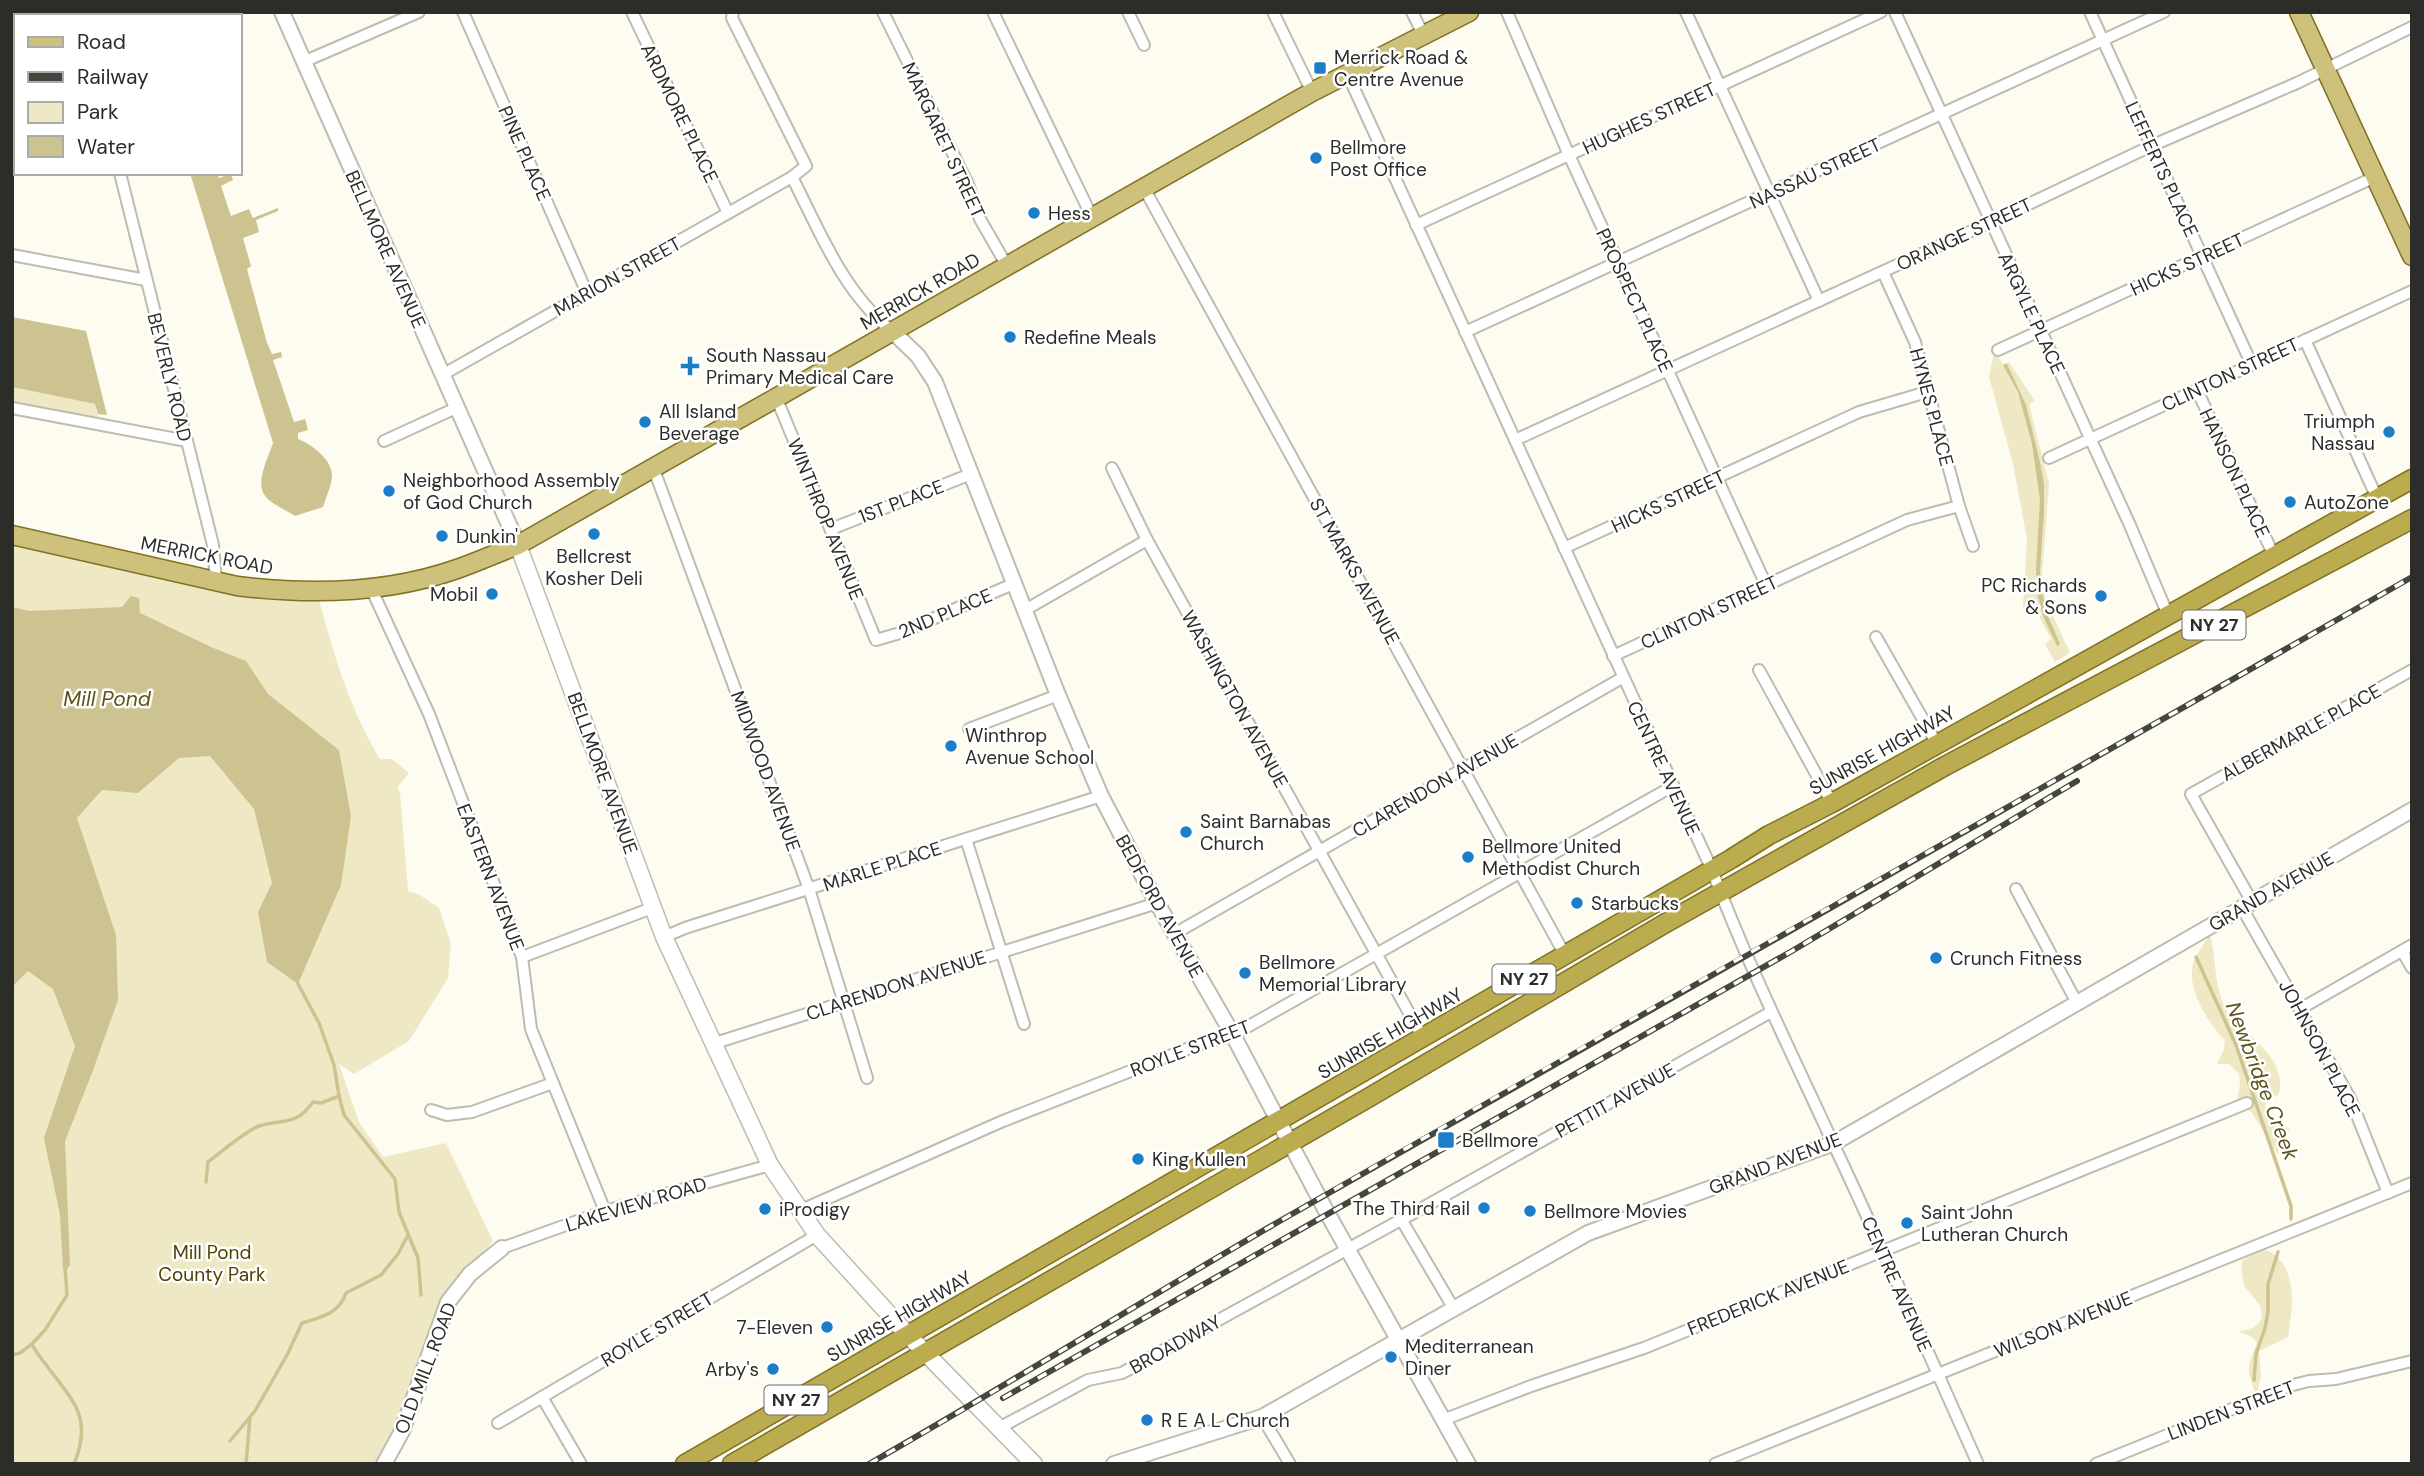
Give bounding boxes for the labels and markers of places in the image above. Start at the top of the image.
place label: Merrick Road & Centre Avenue [1334,45,1468,92]
marker: Merrick Road & Centre Avenue [1312,60,1328,76]
place label: Bellmore Post Office [1330,135,1427,182]
marker: Bellmore Post Office [1308,150,1324,166]
place label: Hess [1048,201,1091,226]
marker: Hess [1026,205,1042,221]
place label: Redefine Meals [1024,325,1157,350]
marker: Redefine Meals [1002,329,1018,345]
place label: South Nassau Primary Medical Care [706,343,894,390]
marker: South Nassau Primary Medical Care [680,356,700,376]
place label: All Island Beverage [659,399,740,446]
place label: Triumph Nassau [2303,409,2375,456]
marker: All Island Beverage [637,414,653,430]
marker: Triumph Nassau [2381,424,2397,440]
place label: Neighborhood Assembly of God Church [403,468,620,515]
marker: Neighborhood Assembly of God Church [381,483,397,499]
place label: AutoZone [2304,490,2389,515]
marker: AutoZone [2282,494,2298,510]
place label: Dunkin' [456,524,518,549]
marker: Bellcrest Kosher Deli [586,526,602,542]
marker: Dunkin' [434,528,450,544]
place label: Bellcrest Kosher Deli [545,544,643,591]
place label: PC Richards & Sons [1981,573,2087,620]
place label: Mobil [430,582,478,607]
marker: Mobil [484,586,500,602]
marker: PC Richards & Sons [2093,588,2109,604]
place label: Winthrop Avenue School [965,723,1094,770]
marker: Winthrop Avenue School [943,738,959,754]
place label: Saint Barnabas Church [1200,809,1331,856]
marker: Saint Barnabas Church [1178,824,1194,840]
place label: Bellmore United Methodist Church [1482,834,1640,881]
marker: Bellmore United Methodist Church [1460,849,1476,865]
place label: Starbucks [1591,891,1679,916]
marker: Starbucks [1569,895,1585,911]
place label: Crunch Fitness [1950,946,2082,971]
place label: Bellmore Memorial Library [1259,950,1407,997]
marker: Crunch Fitness [1928,950,1944,966]
marker: Bellmore Memorial Library [1237,965,1253,981]
place label: Bellmore [1462,1128,1538,1153]
marker: Bellmore [1436,1130,1456,1150]
place label: King Kullen [1152,1147,1246,1172]
marker: King Kullen [1130,1151,1146,1167]
place label: The Third Rail [1353,1196,1470,1221]
place label: iProdigy [779,1197,851,1222]
place label: Bellmore Movies [1544,1199,1687,1224]
marker: The Third Rail [1476,1200,1492,1216]
place label: Saint John Lutheran Church [1921,1200,2068,1247]
marker: iProdigy [757,1201,773,1217]
marker: Bellmore Movies [1522,1203,1538,1219]
marker: Saint John Lutheran Church [1899,1215,1915,1231]
place label: 7-Eleven [737,1315,813,1340]
marker: 7-Eleven [819,1319,835,1335]
place label: Mediterranean Diner [1405,1334,1534,1381]
marker: Mediterranean Diner [1383,1349,1399,1365]
place label: Arby's [705,1357,759,1382]
marker: Arby's [765,1361,781,1377]
place label: R E A L Church [1161,1408,1290,1433]
marker: R E A L Church [1139,1412,1155,1428]

